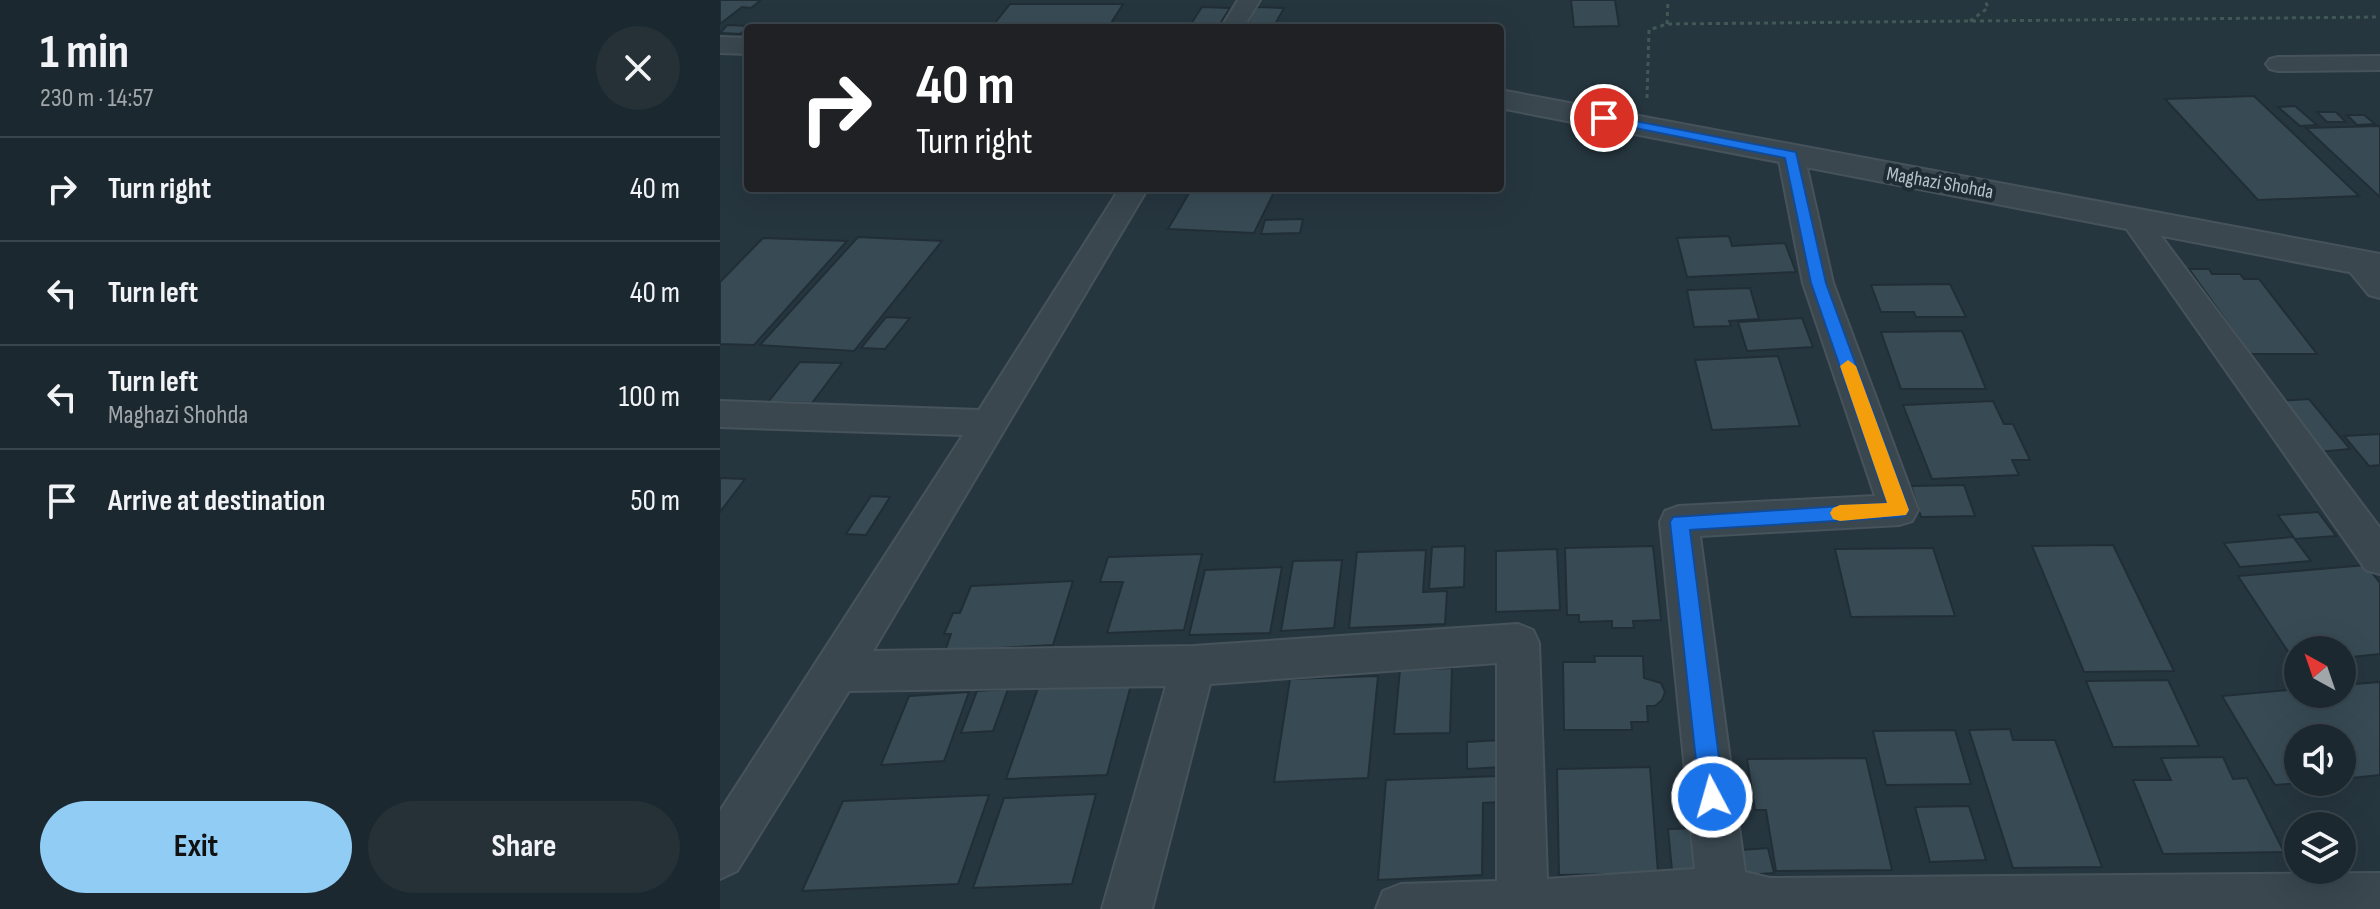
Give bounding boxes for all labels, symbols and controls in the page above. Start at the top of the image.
text: 1 min [40,24,129,81]
button: close [596,26,680,110]
text: 40 m [916,53,1015,120]
icon: right [784,56,888,160]
text: 230 m · 14:57 [40,83,153,114]
pin [1570,84,1638,152]
icon: arrive [1582,96,1626,140]
text: Turn right [916,121,1033,164]
street label: Maghazi Shohda [1885,162,1995,204]
icon: right [40,167,84,211]
text: Turn right [108,171,211,207]
text: 40 m [630,171,680,207]
icon: left [40,271,84,315]
text: Turn left [108,275,198,311]
text: 40 m [630,275,680,311]
text: Turn left [108,364,198,400]
icon: left [40,375,84,419]
text: 100 m [619,379,680,415]
text: Maghazi Shohda [108,400,248,431]
icon: arrive [40,479,84,523]
text: Arrive at destination [108,483,325,519]
text: 50 m [631,483,680,519]
north arrow [2284,636,2356,708]
map controls [2284,636,2356,884]
button: sound [2284,724,2356,796]
position arrow [1670,755,1754,839]
button: Exit [40,801,352,893]
button: Share [368,801,680,893]
button: layers [2284,812,2356,884]

